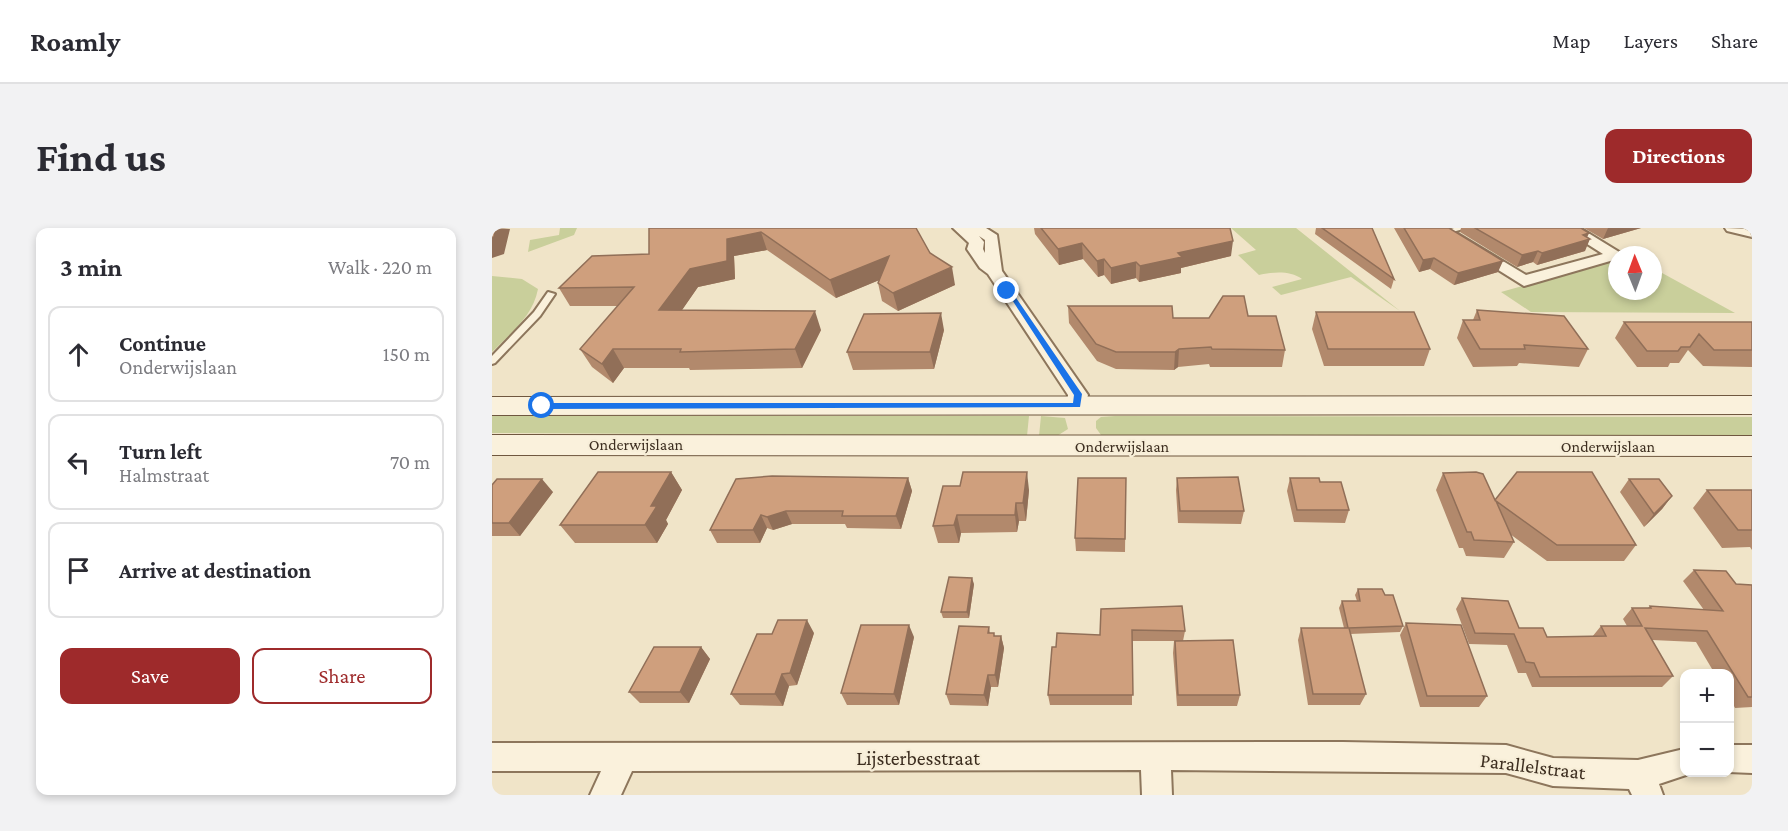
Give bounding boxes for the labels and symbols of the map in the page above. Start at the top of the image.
north arrow [1608,246,1662,300]
route end [993,277,1019,303]
route start [528,392,554,418]
street label: Onderwijslaan [589,436,684,454]
street label: Onderwijslaan [1075,438,1170,456]
street label: Onderwijslaan [1561,438,1656,456]
street label: Lijsterbesstraat [856,747,980,770]
street label: Parallelstraat [1479,749,1587,783]

